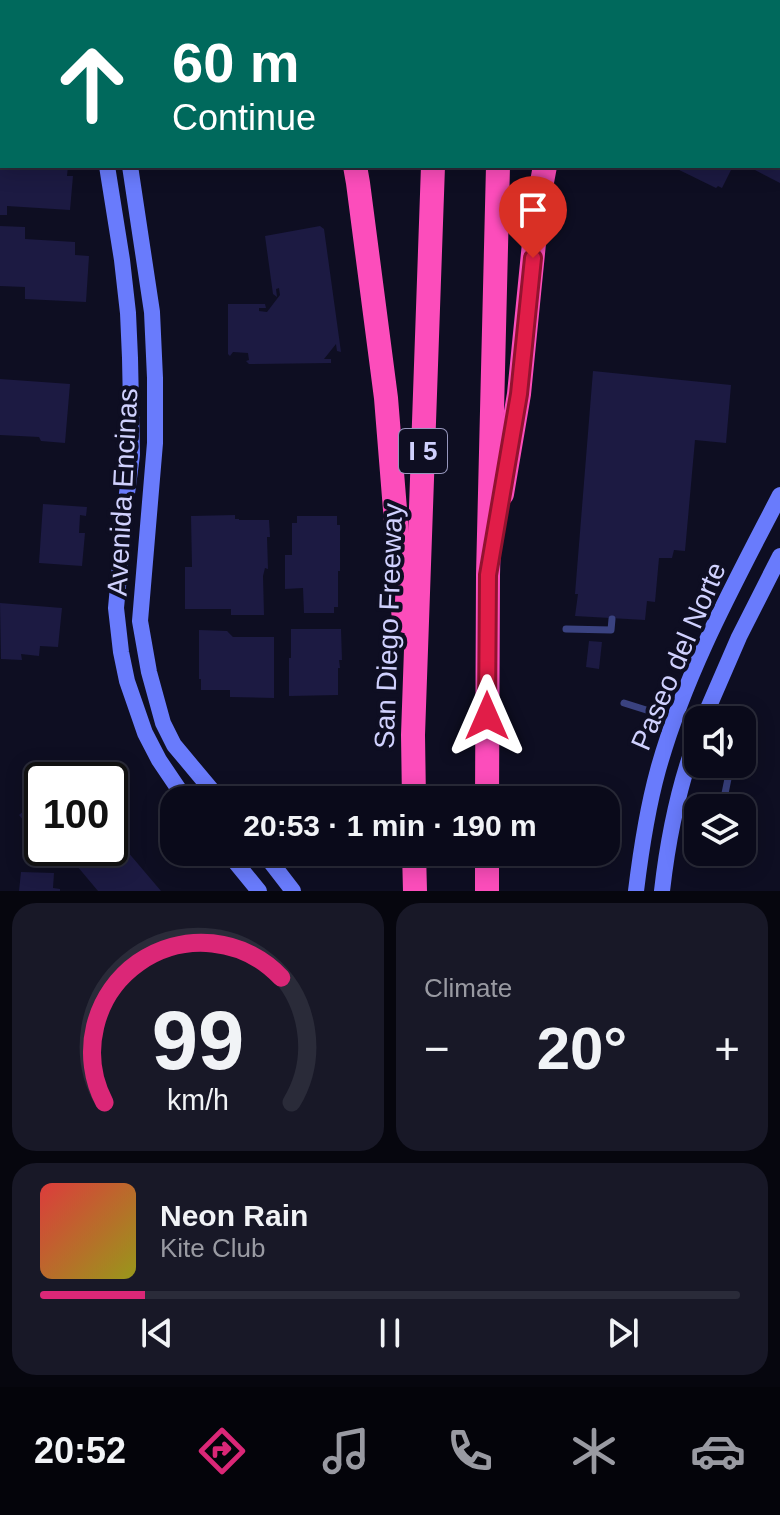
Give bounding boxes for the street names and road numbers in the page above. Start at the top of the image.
street label: Avenida Encinas [102,387,143,597]
road number: I 5 [399,429,447,473]
street label: San Diego Freeway [369,503,408,749]
street label: Paseo del Norte [625,558,732,755]

